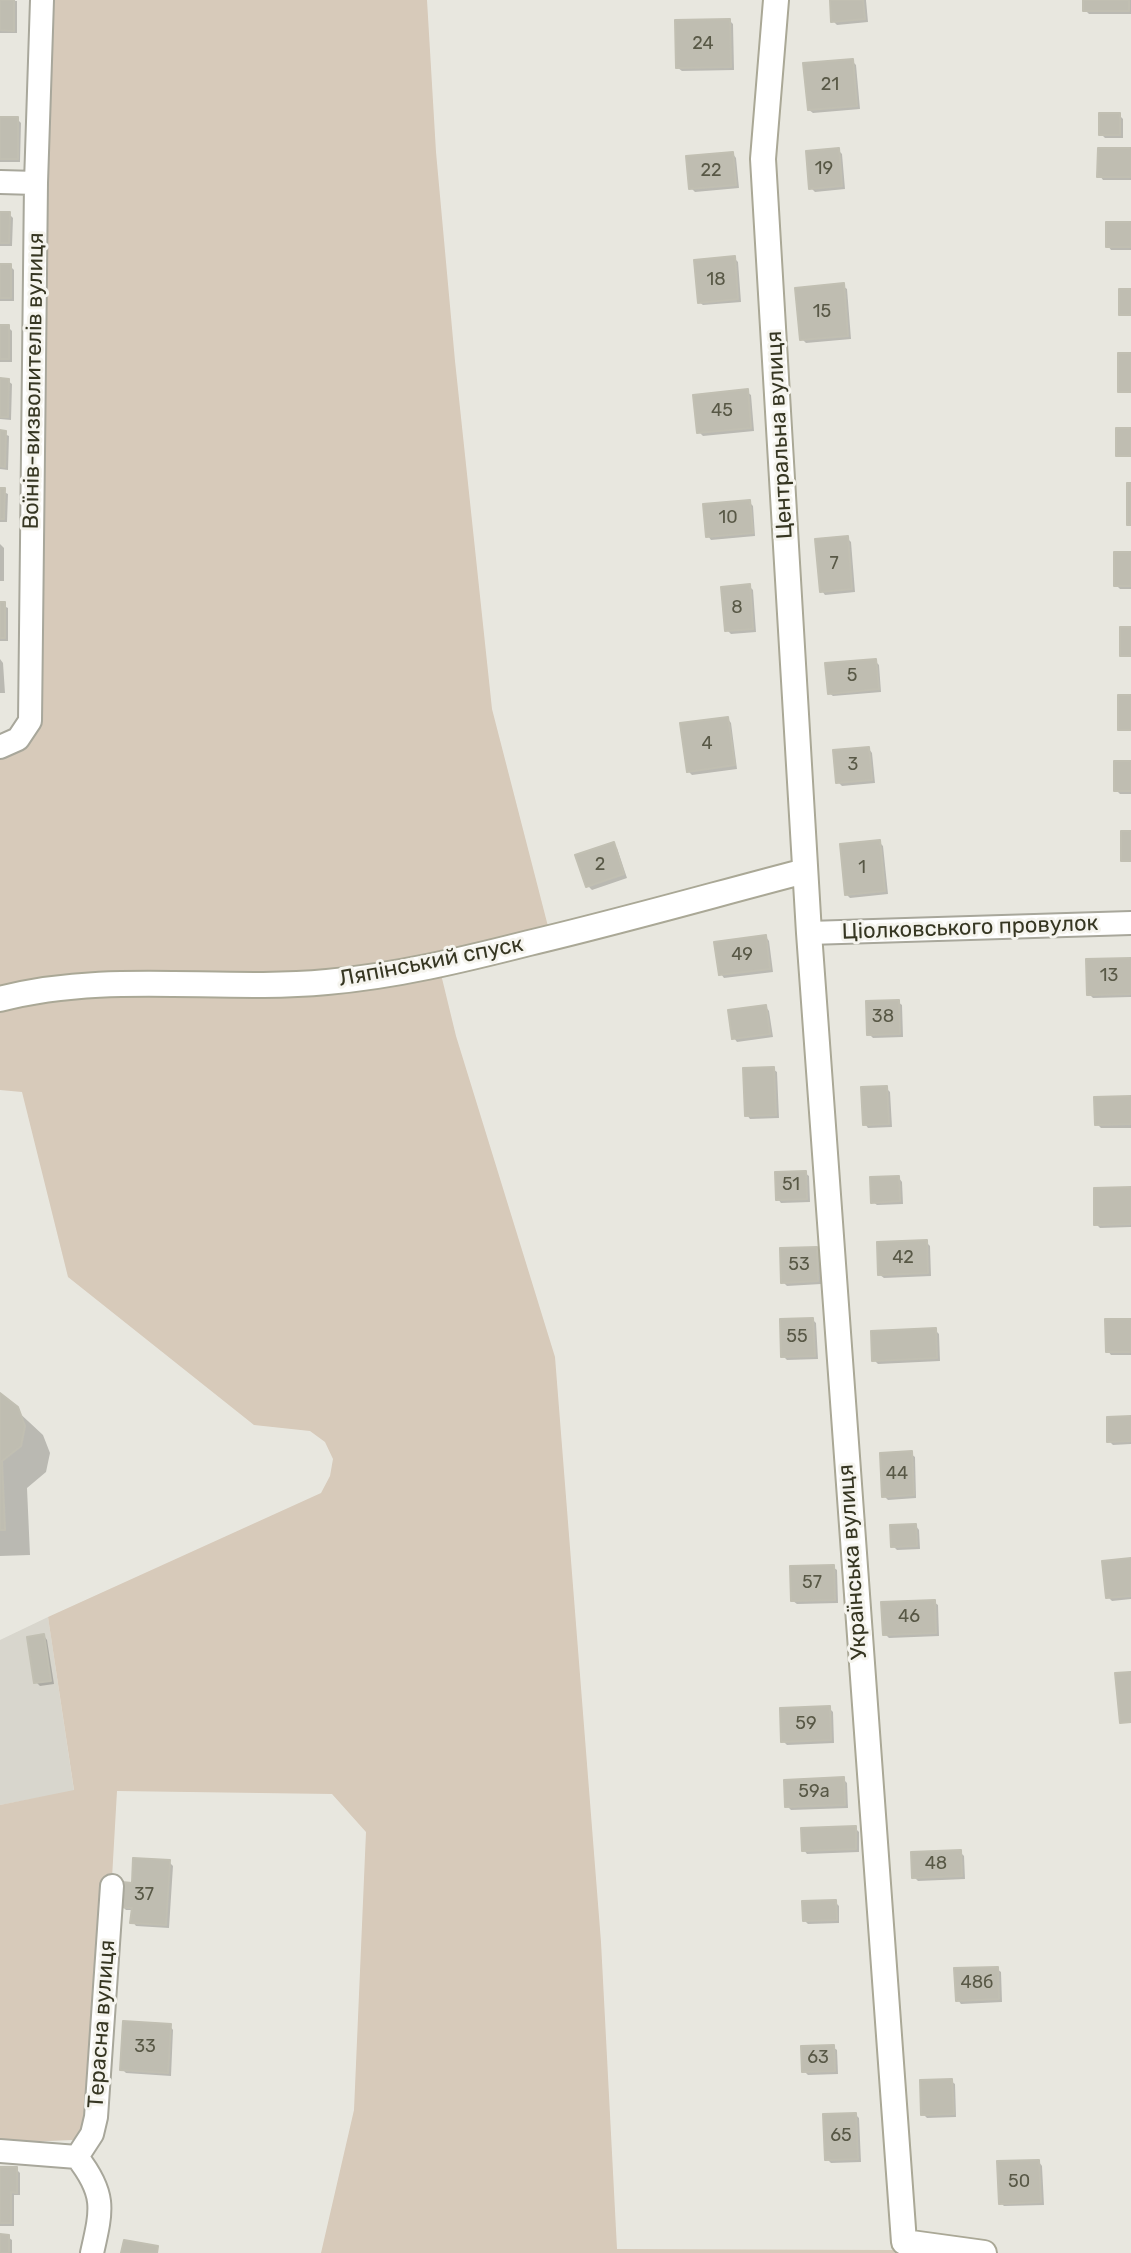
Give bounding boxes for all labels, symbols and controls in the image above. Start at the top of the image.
house number: 24 [692,33,714,55]
house number: 21 [821,74,839,96]
house number: 19 [815,158,833,180]
house number: 22 [700,160,722,182]
street label: Воїнів-визволителів вулиця [18,232,50,530]
house number: 18 [706,269,726,291]
house number: 15 [813,301,831,323]
street label: Центральна вулиця [761,330,799,540]
house number: 45 [711,400,733,422]
house number: 10 [718,507,738,529]
house number: 7 [829,553,839,575]
house number: 8 [731,597,743,619]
house number: 5 [847,665,857,687]
house number: 4 [701,733,713,755]
house number: 3 [848,754,858,776]
house number: 2 [595,854,605,876]
house number: 1 [858,857,866,879]
street label: Ціолковського провулок [841,910,1099,946]
street label: Ляпінський спуск [337,931,525,993]
house number: 49 [731,944,753,966]
house number: 13 [1100,965,1118,987]
house number: 38 [872,1006,894,1028]
house number: 51 [782,1174,800,1196]
house number: 42 [892,1247,914,1269]
house number: 53 [788,1254,810,1276]
house number: 55 [786,1326,808,1348]
street label: Українська вулиця [833,1463,873,1661]
house number: 44 [886,1463,908,1485]
house number: 57 [802,1572,822,1594]
house number: 46 [898,1606,920,1628]
house number: 59 [795,1713,817,1735]
house number: 59а [798,1781,830,1803]
house number: 48 [925,1853,947,1875]
house number: 37 [134,1884,154,1906]
street label: Терасна вулиця [83,1939,121,2109]
house number: 48б [960,1972,994,1994]
house number: 33 [134,2036,156,2058]
house number: 63 [807,2047,829,2069]
house number: 65 [830,2125,852,2147]
house number: 50 [1008,2171,1030,2193]

